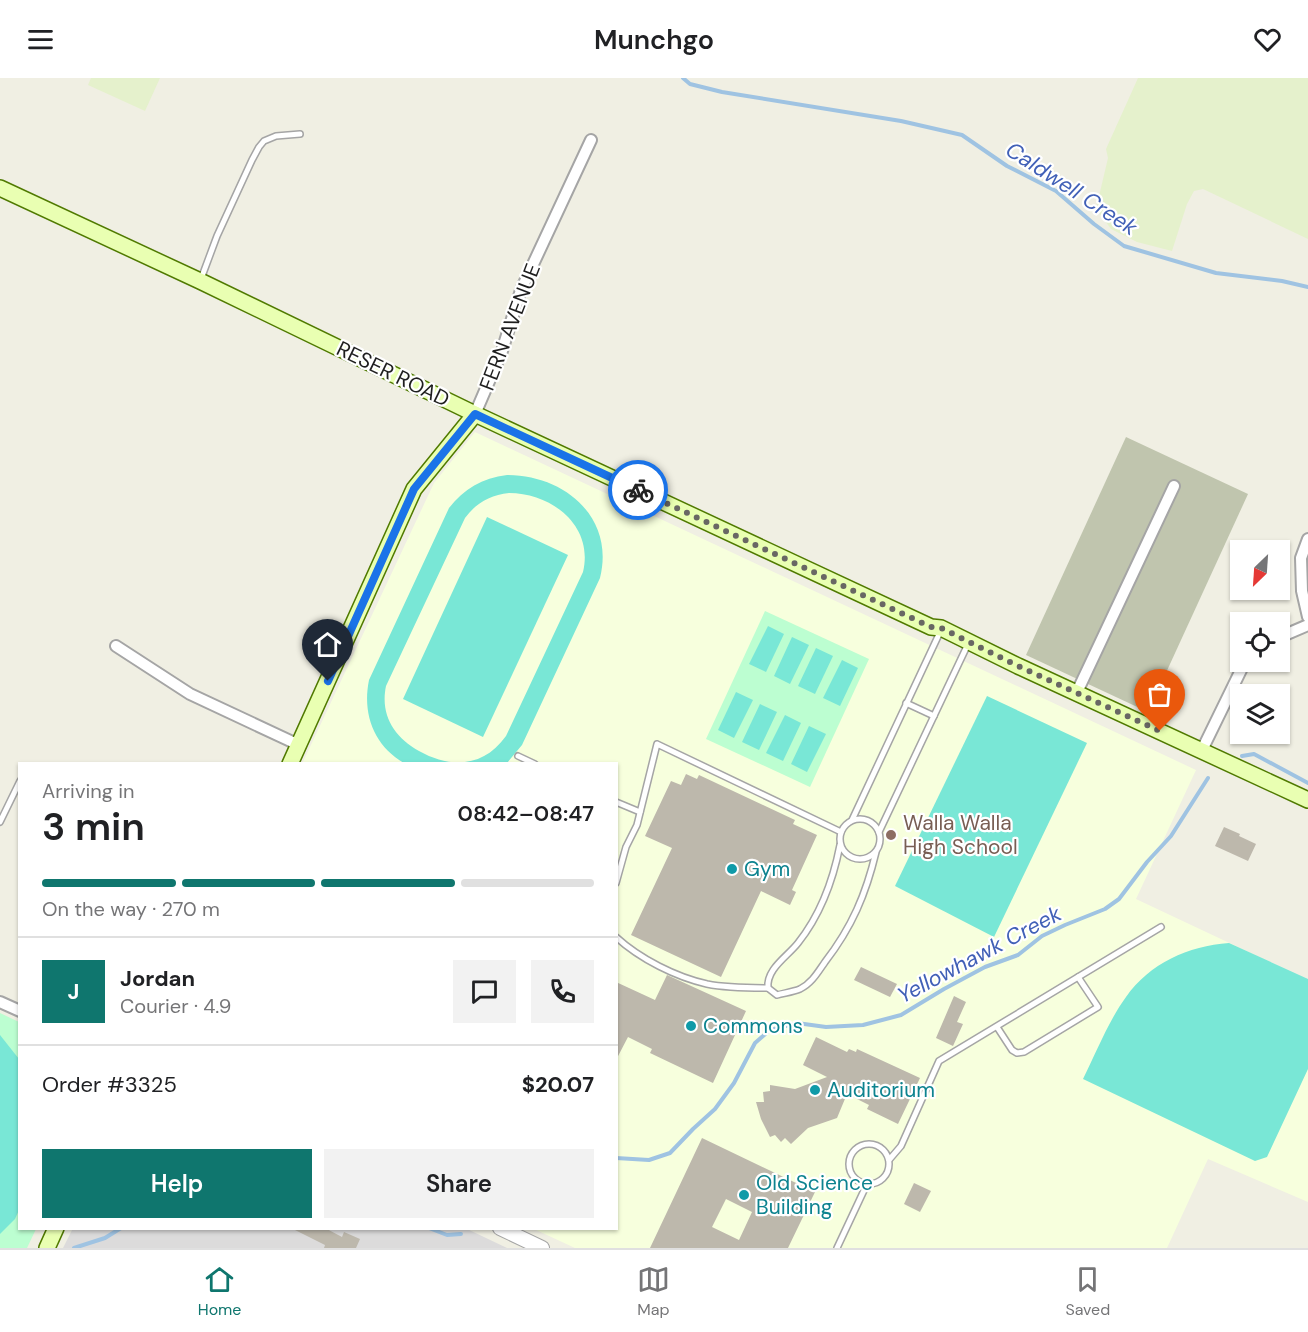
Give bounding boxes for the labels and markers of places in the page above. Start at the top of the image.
pin [302,619,353,681]
pin [1134,669,1185,731]
place label: Walla Walla High School [903,809,1018,861]
marker: Walla Walla High School [884,828,898,842]
place label: Gym [744,855,790,883]
marker: Gym [725,862,739,876]
place label: Commons [703,1012,803,1040]
marker: Commons [684,1019,698,1033]
place label: Auditorium [827,1076,935,1104]
marker: Auditorium [808,1083,822,1097]
place label: Old Science Building [756,1169,873,1221]
marker: Old Science Building [737,1188,751,1202]

